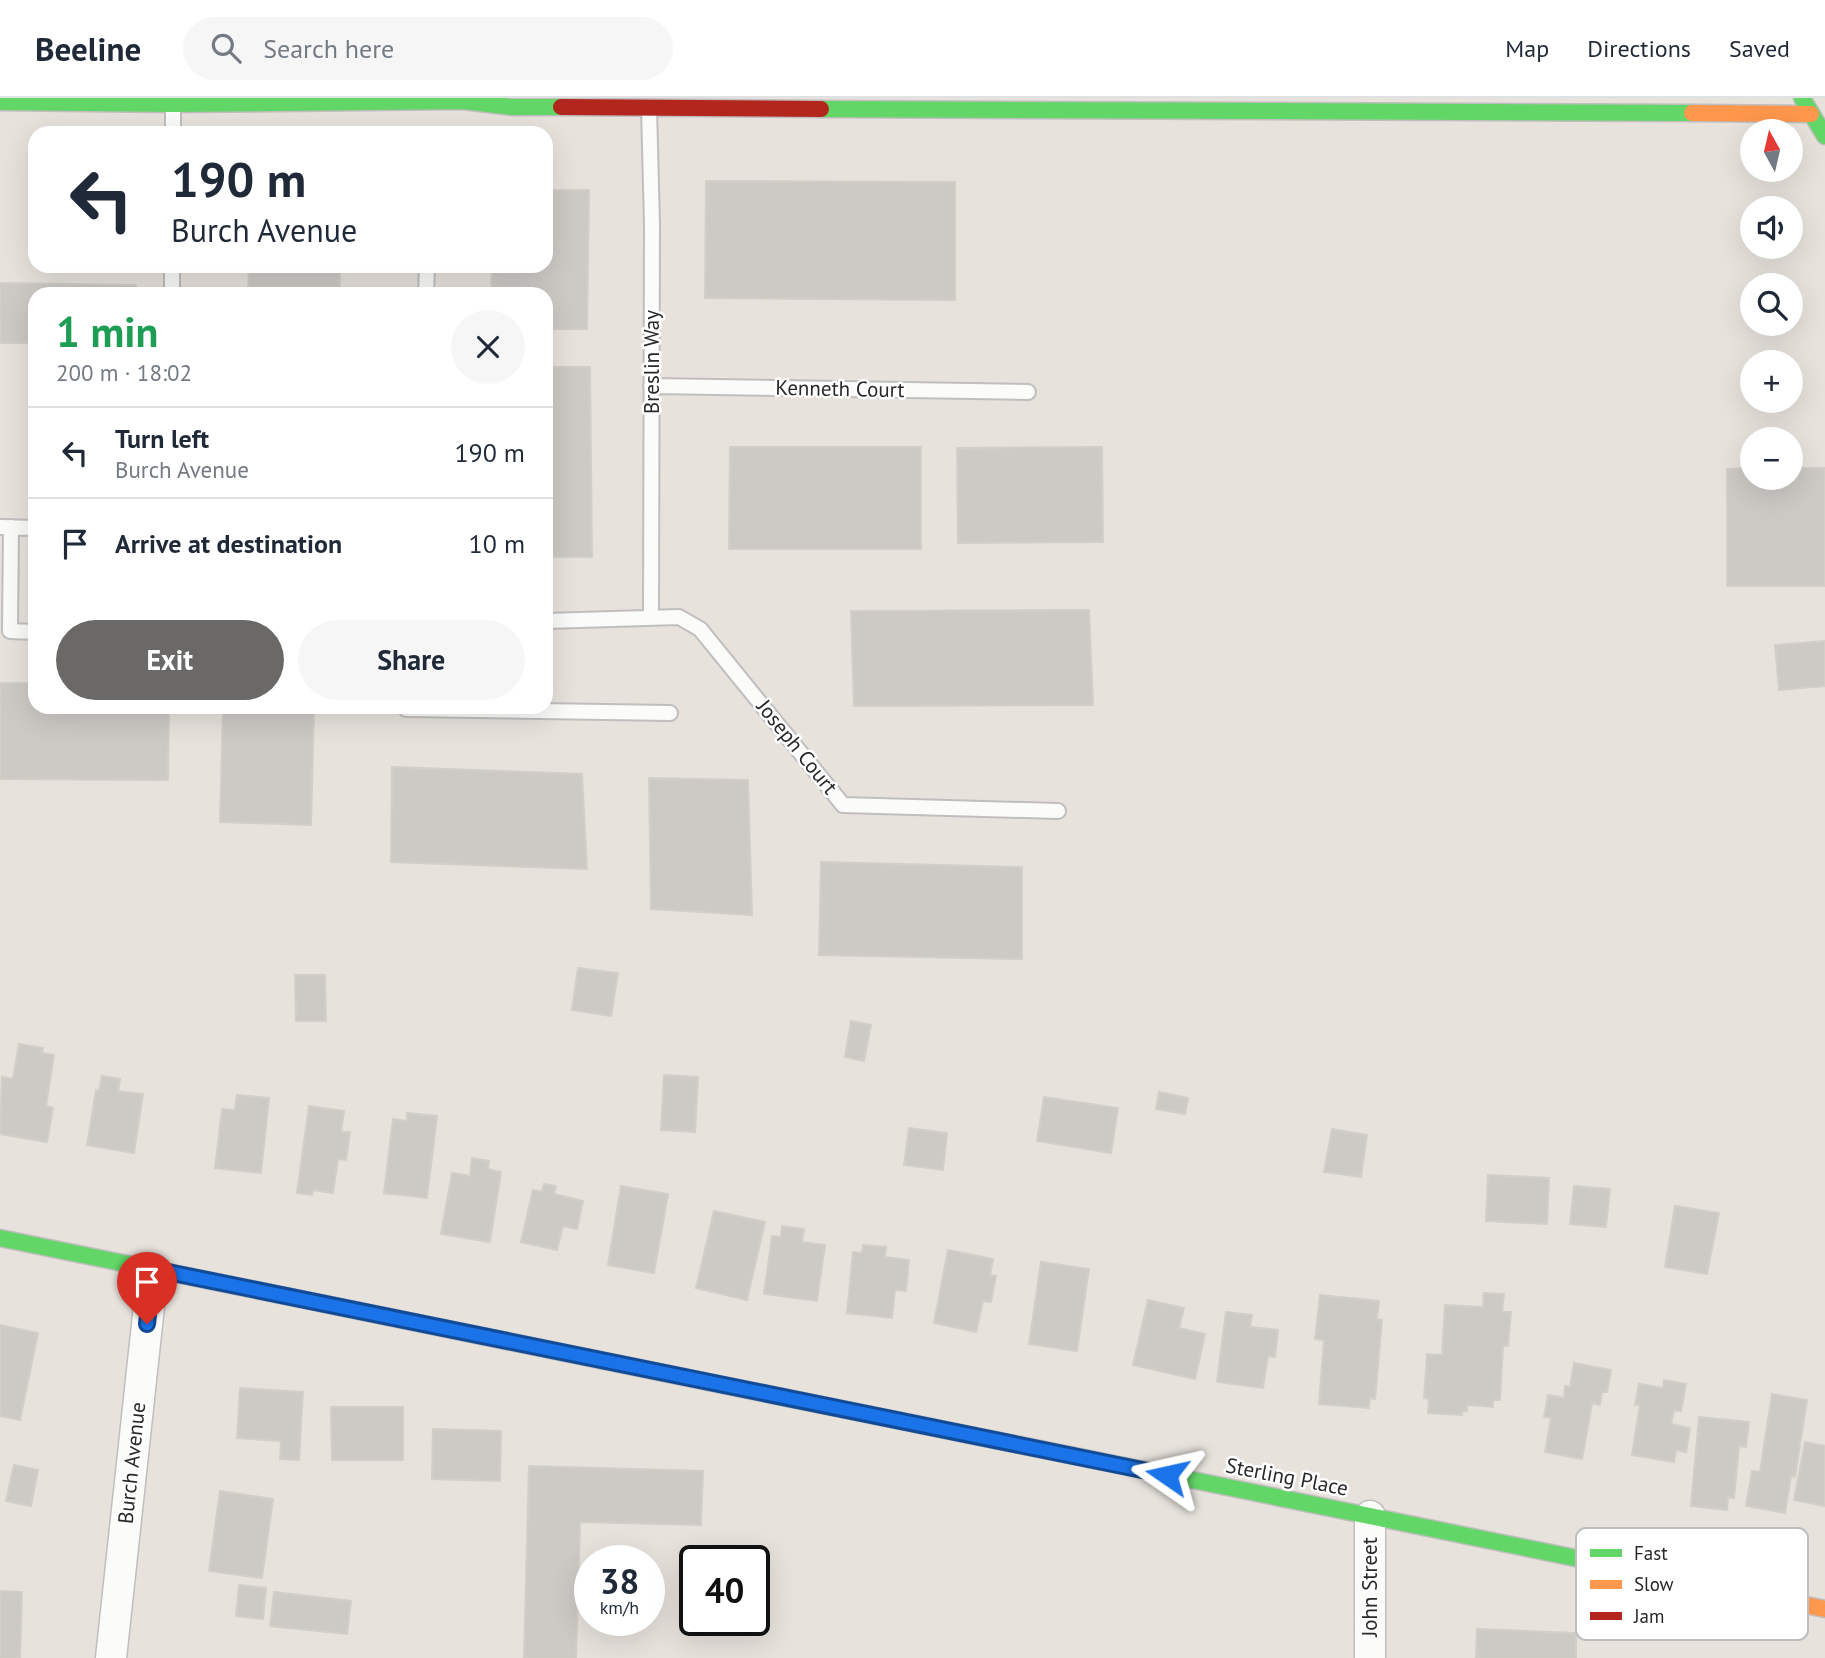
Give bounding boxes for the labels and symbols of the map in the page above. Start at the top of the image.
north arrow [1740,119,1802,182]
street label: Breslin Way [638,310,665,414]
street label: Kenneth Court [775,374,905,403]
street label: Joseph Court [750,693,844,800]
pin [117,1252,177,1324]
street label: Burch Avenue [112,1401,151,1525]
position arrow [1130,1438,1204,1512]
street label: Sterling Place [1224,1451,1350,1502]
legend [1576,1528,1808,1640]
street label: John Street [1356,1537,1383,1638]
text: Fast [1634,1541,1668,1565]
speed limit sign: 40 [679,1545,770,1636]
text: Slow [1634,1572,1674,1596]
text: Jam [1633,1604,1664,1628]

